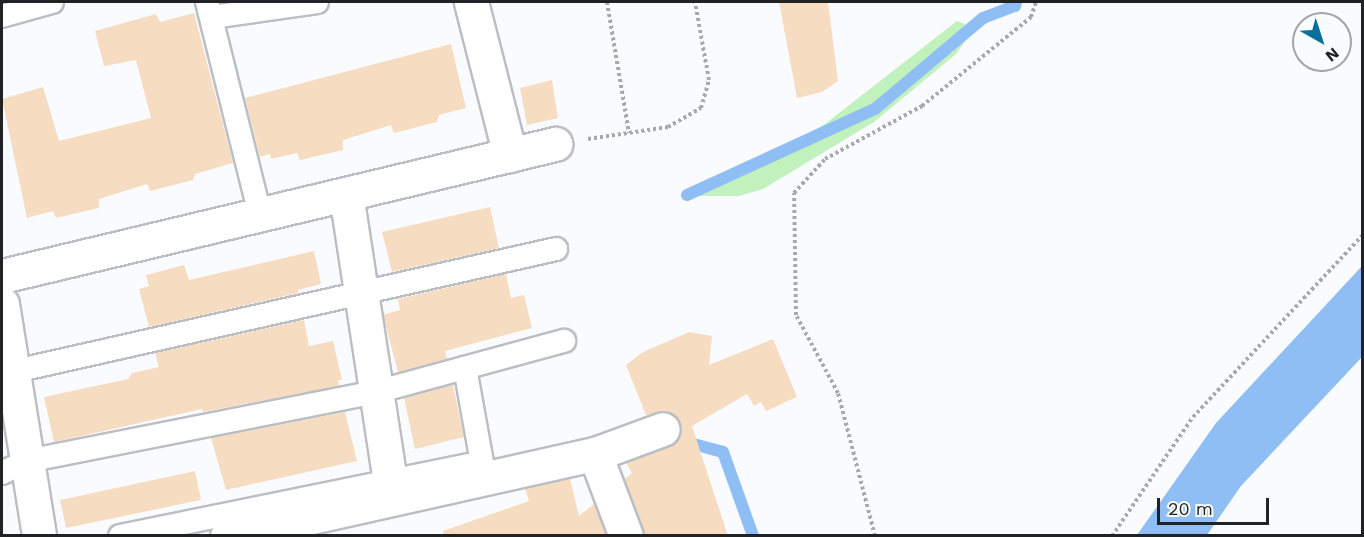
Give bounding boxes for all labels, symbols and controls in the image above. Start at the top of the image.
north arrow [1292,12,1352,72]
text: N [1322,44,1343,66]
scale bar [1160,486,1272,524]
text: 20 m [1168,498,1213,519]

